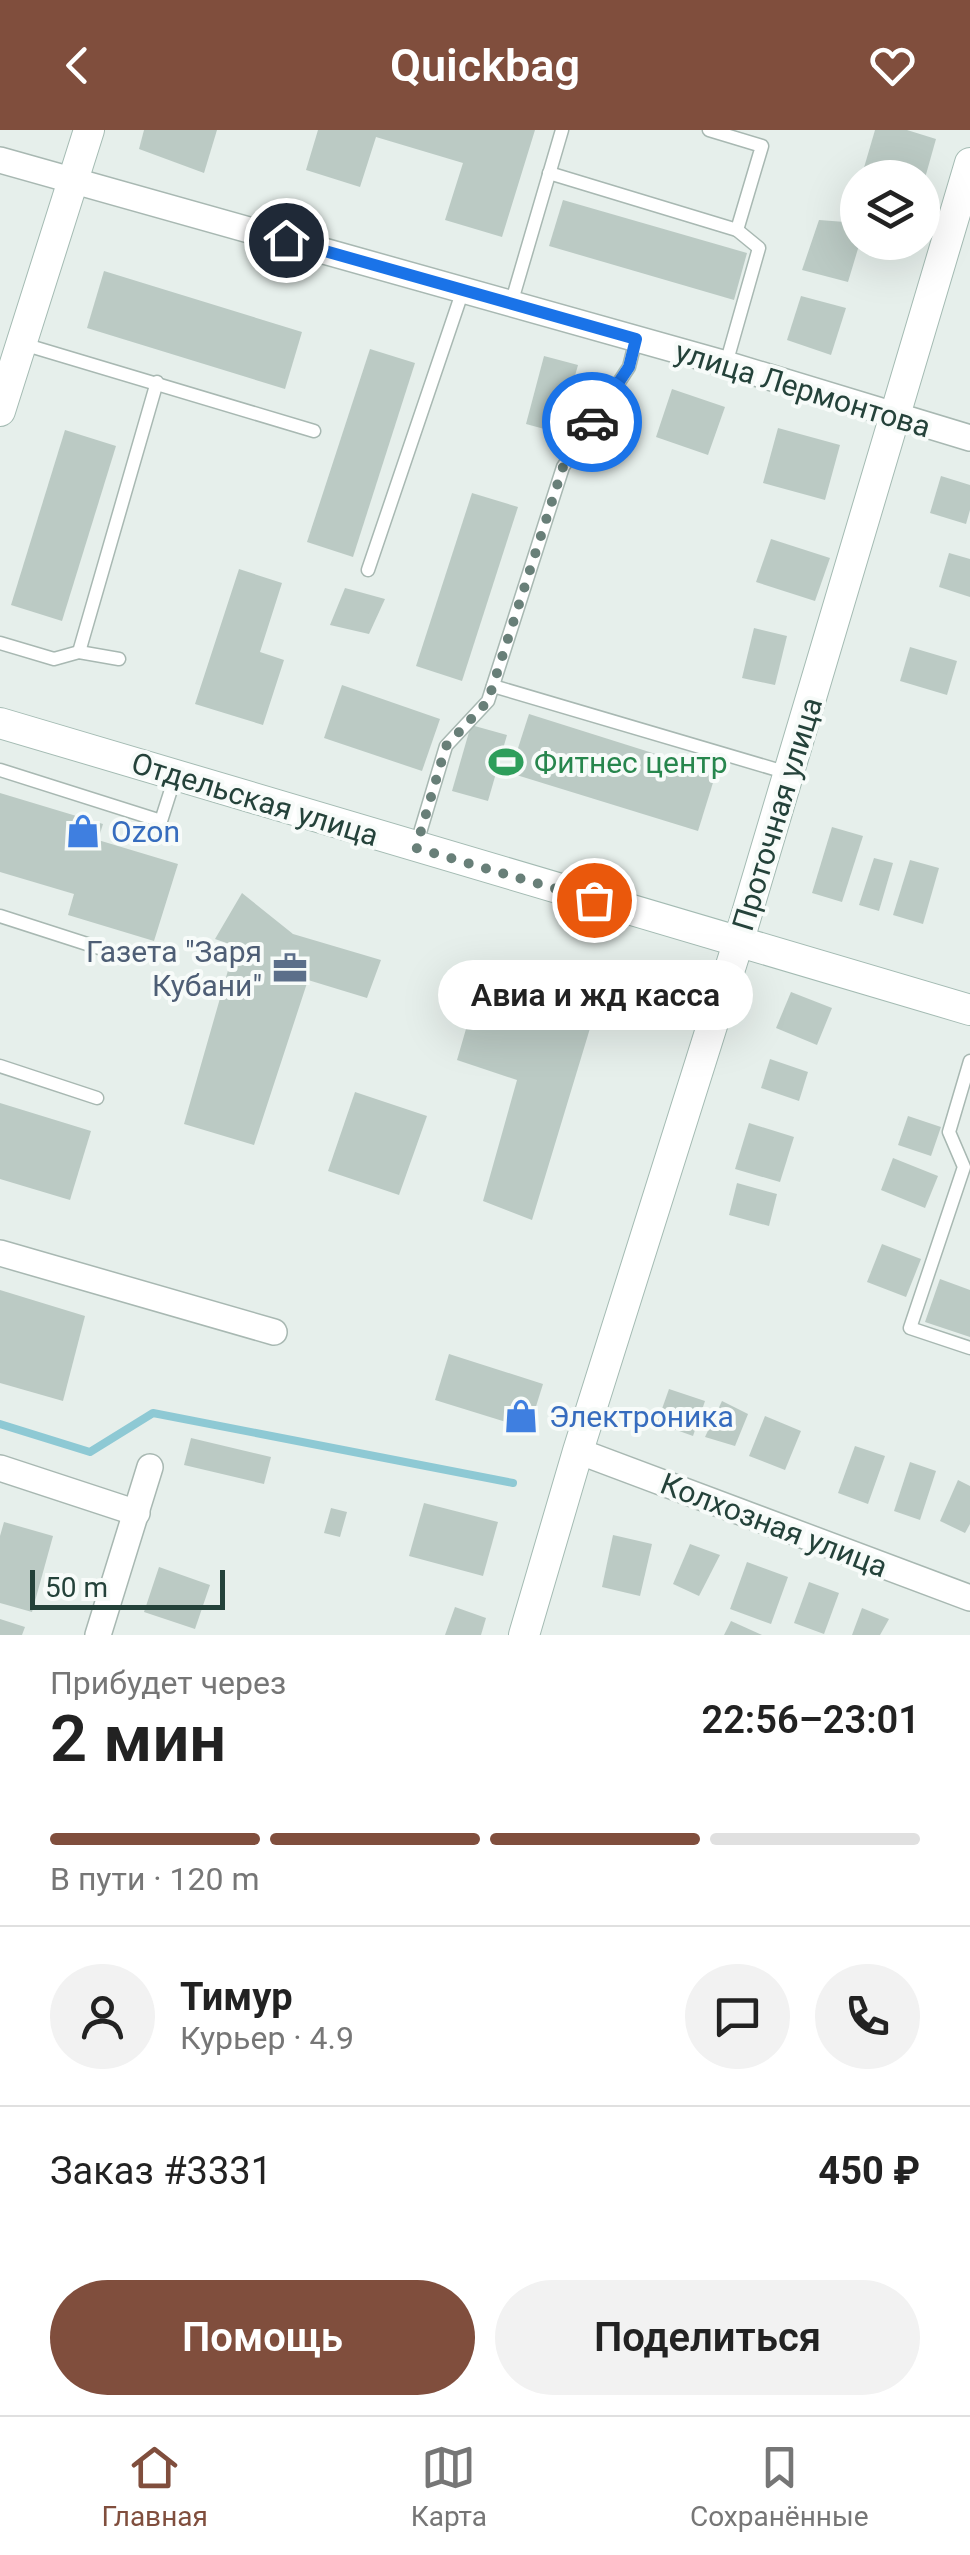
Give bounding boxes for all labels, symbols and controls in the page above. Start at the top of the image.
icon: back [50,38,105,93]
icon: heart [865,38,920,93]
text: Quickbag [390,39,580,92]
map controls [840,160,940,260]
button: layers [840,160,940,260]
pin [244,198,329,283]
icon: home [259,213,314,268]
street label: улица Лермонтова [671,334,935,444]
courier [542,372,642,472]
icon: car [565,395,620,450]
street label: Проточная улица [725,693,829,935]
sports icon: Фитнес центр [487,743,525,781]
street label: Отдельская улица [127,745,383,853]
place label: Фитнес центр [534,745,728,780]
shop icon: Ozon [64,812,102,850]
place label: Ozon [111,814,180,849]
pin [552,858,637,943]
icon: bag [567,873,622,928]
place label: Газета "Заря Кубани" [86,934,262,1003]
office icon: Газета "Заря Кубани" [271,949,309,987]
callout: Авиа и жд касса [436,960,752,1030]
text: Авиа и жд касса [471,976,720,1014]
shop icon: Электроника [502,1397,540,1435]
place label: Электроника [549,1399,734,1434]
street label: Колхозная улица [656,1466,892,1584]
scale bar [30,1565,225,1610]
text: 50 m [45,1571,108,1604]
text: Прибудет через [50,1664,286,1702]
text: 22:56–23:01 [701,1698,920,1742]
text: 2 мин [50,1701,226,1777]
text: В пути · 120 m [50,1860,260,1898]
button: person [50,1964,155,2069]
button: chat [685,1964,790,2069]
button: phone [815,1964,920,2069]
text: Тимур [180,1975,293,2019]
text: Курьер · 4.9 [180,2019,354,2057]
text: Заказ #3331 [50,2149,272,2193]
text: 450 ₽ [818,2149,920,2193]
button: Помощь [50,2280,475,2395]
button: Поделиться [495,2280,920,2395]
tab: Главная [101,2440,208,2533]
tab: Карта [411,2440,487,2533]
tab: Сохранённые [690,2440,869,2533]

